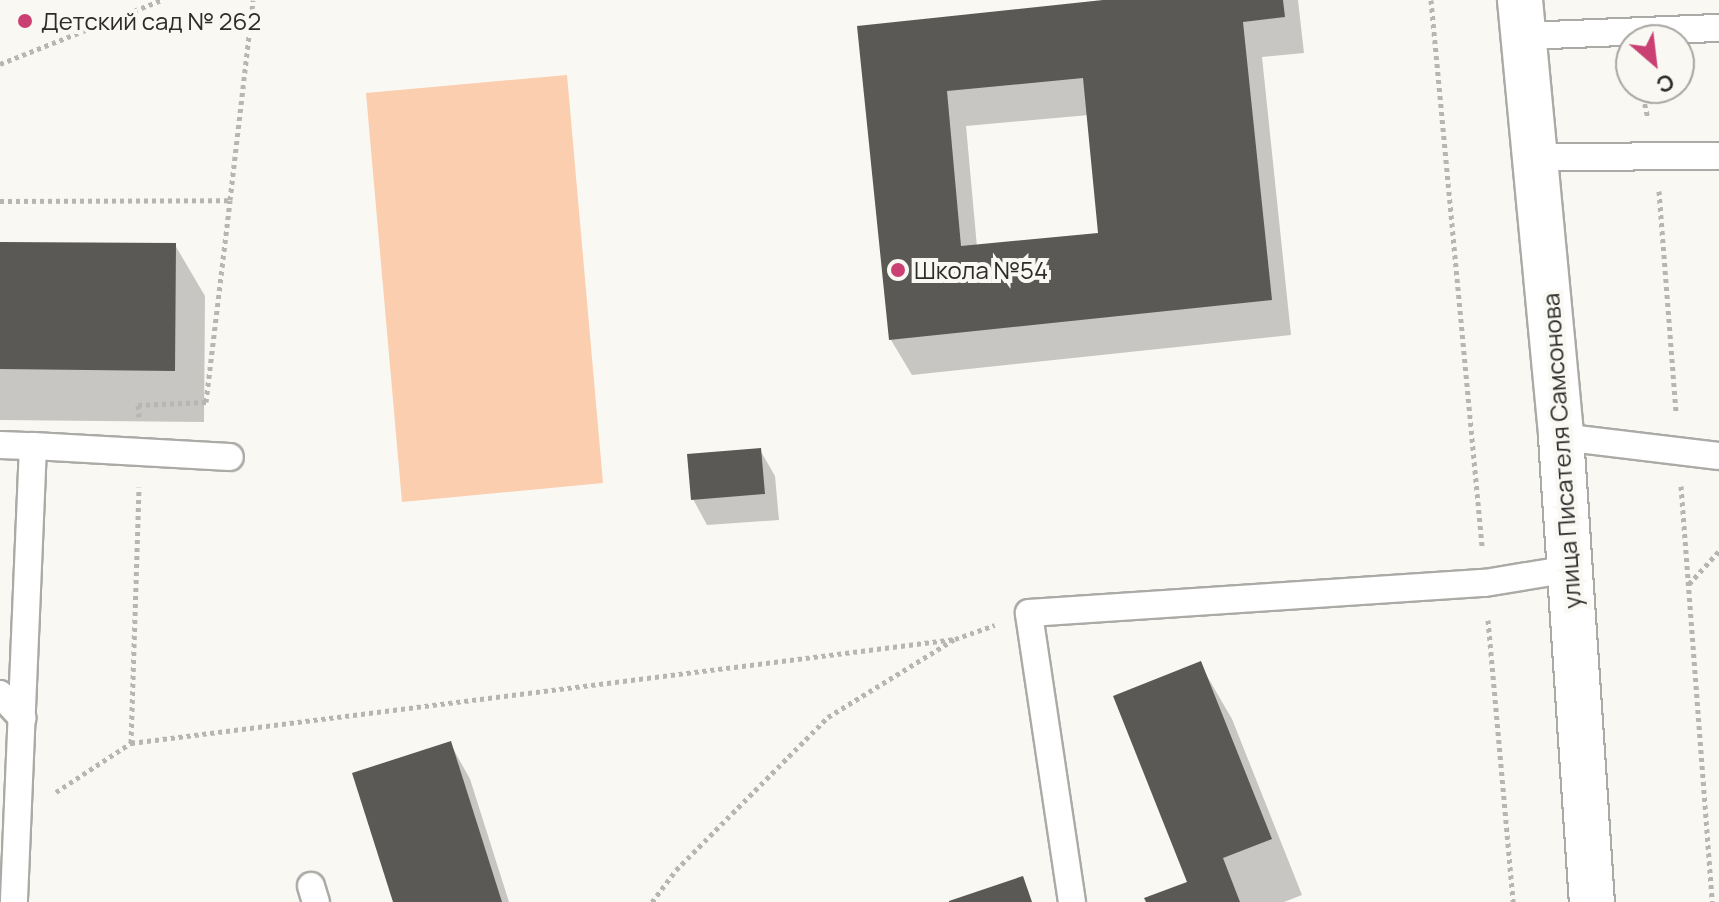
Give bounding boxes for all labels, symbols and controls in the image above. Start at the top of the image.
place label: Детский сад № 262 [41,7,261,35]
marker: Детский сад № 262 [16,12,34,30]
north arrow [1615,24,1695,104]
text: С [1651,66,1680,100]
place label: Школа №54 [914,256,1048,284]
marker: Школа №54 [889,261,907,279]
street label: улица Писателя Самсонова [1536,292,1586,610]

